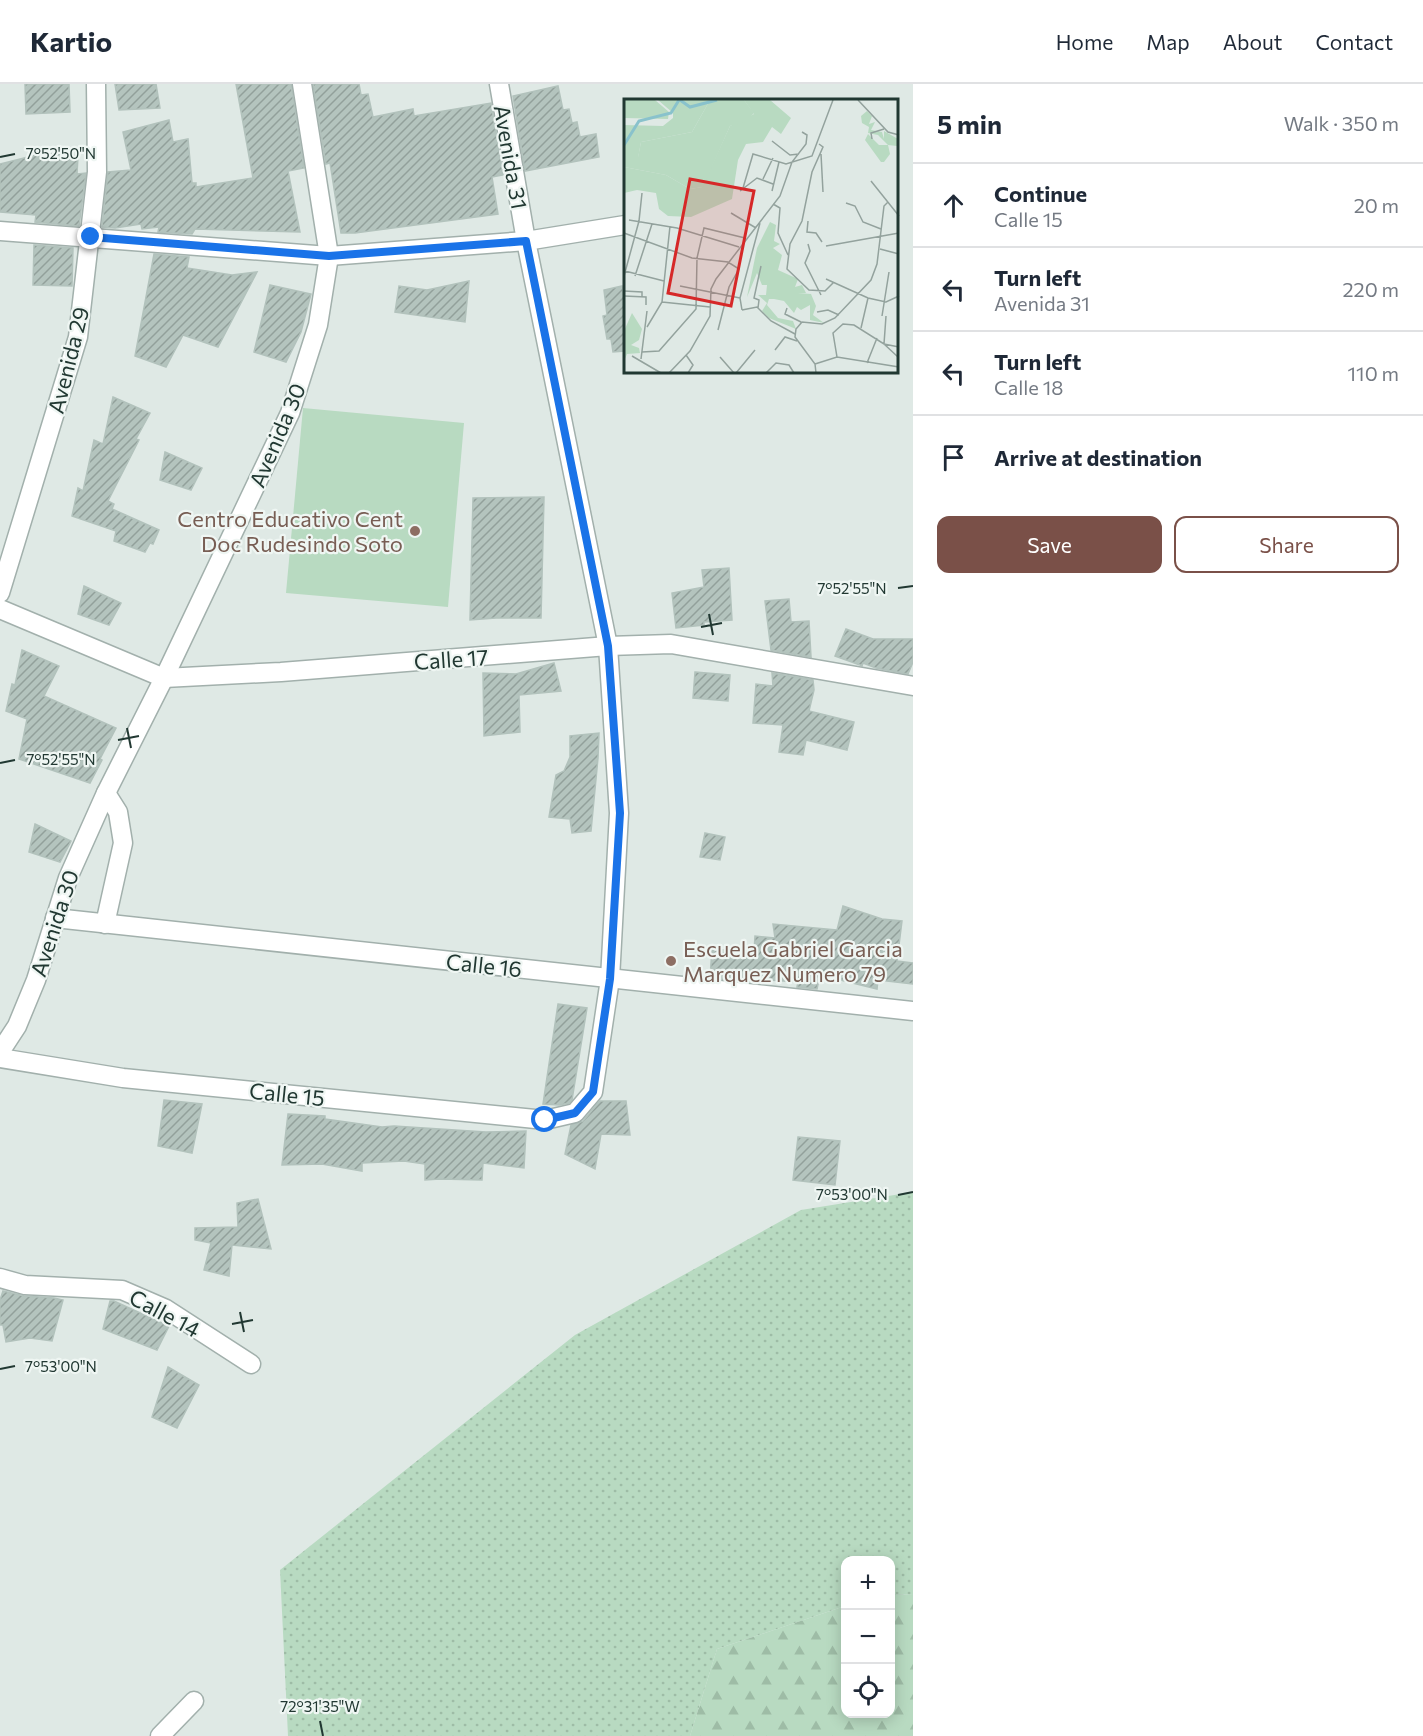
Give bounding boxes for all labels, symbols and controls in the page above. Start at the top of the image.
text: Kartio [30,24,112,58]
text: Home [1056,29,1113,54]
text: Map [1146,29,1190,54]
text: About [1223,29,1282,54]
text: Contact [1315,29,1393,54]
inset map [624,99,898,374]
street label: Avenida 31 [489,103,533,211]
text: 5 min [937,108,1002,139]
text: Walk · 350 m [1284,111,1399,135]
text: 7°52'50"N [26,144,96,162]
text: Continue [994,180,1087,207]
icon: ahead [937,189,970,222]
text: 20 m [1354,193,1399,217]
text: Calle 15 [994,207,1063,231]
route end [77,223,103,249]
text: Turn left [994,264,1081,291]
icon: left [937,273,970,306]
text: 220 m [1343,277,1399,301]
text: Avenida 31 [994,291,1090,315]
street label: Avenida 29 [42,304,94,416]
text: Turn left [994,348,1081,375]
icon: left [937,357,970,390]
text: 110 m [1348,361,1399,385]
text: Calle 18 [994,375,1063,399]
street label: Avenida 30 [243,379,311,491]
icon: arrive [937,441,970,474]
text: Arrive at destination [994,444,1202,471]
place label: Centro Educativo Cent Doc Rudesindo Soto [177,505,403,557]
button: Save [937,516,1162,573]
button: Share [1174,516,1399,573]
marker: Centro Educativo Cent Doc Rudesindo Soto [408,524,422,538]
text: 7°52'55"N [817,579,887,597]
street label: Calle 17 [413,643,489,675]
text: 7°52'55"N [26,750,96,768]
street label: Avenida 30 [24,866,84,980]
place label: Escuela Gabriel Garcia Marquez Numero 79 [683,935,903,987]
street label: Calle 16 [445,948,523,982]
marker: Escuela Gabriel Garcia Marquez Numero 79 [664,954,678,968]
street label: Calle 15 [248,1077,326,1111]
route start [531,1106,557,1132]
text: 7°53'00"N [816,1185,888,1203]
street label: Calle 14 [125,1283,205,1343]
text: 7°53'00"N [25,1357,97,1375]
map controls [841,1556,895,1718]
button: + [841,1556,895,1610]
button: − [841,1610,895,1664]
button: locate [841,1664,895,1718]
text: 72°31'35"W [280,1697,360,1715]

